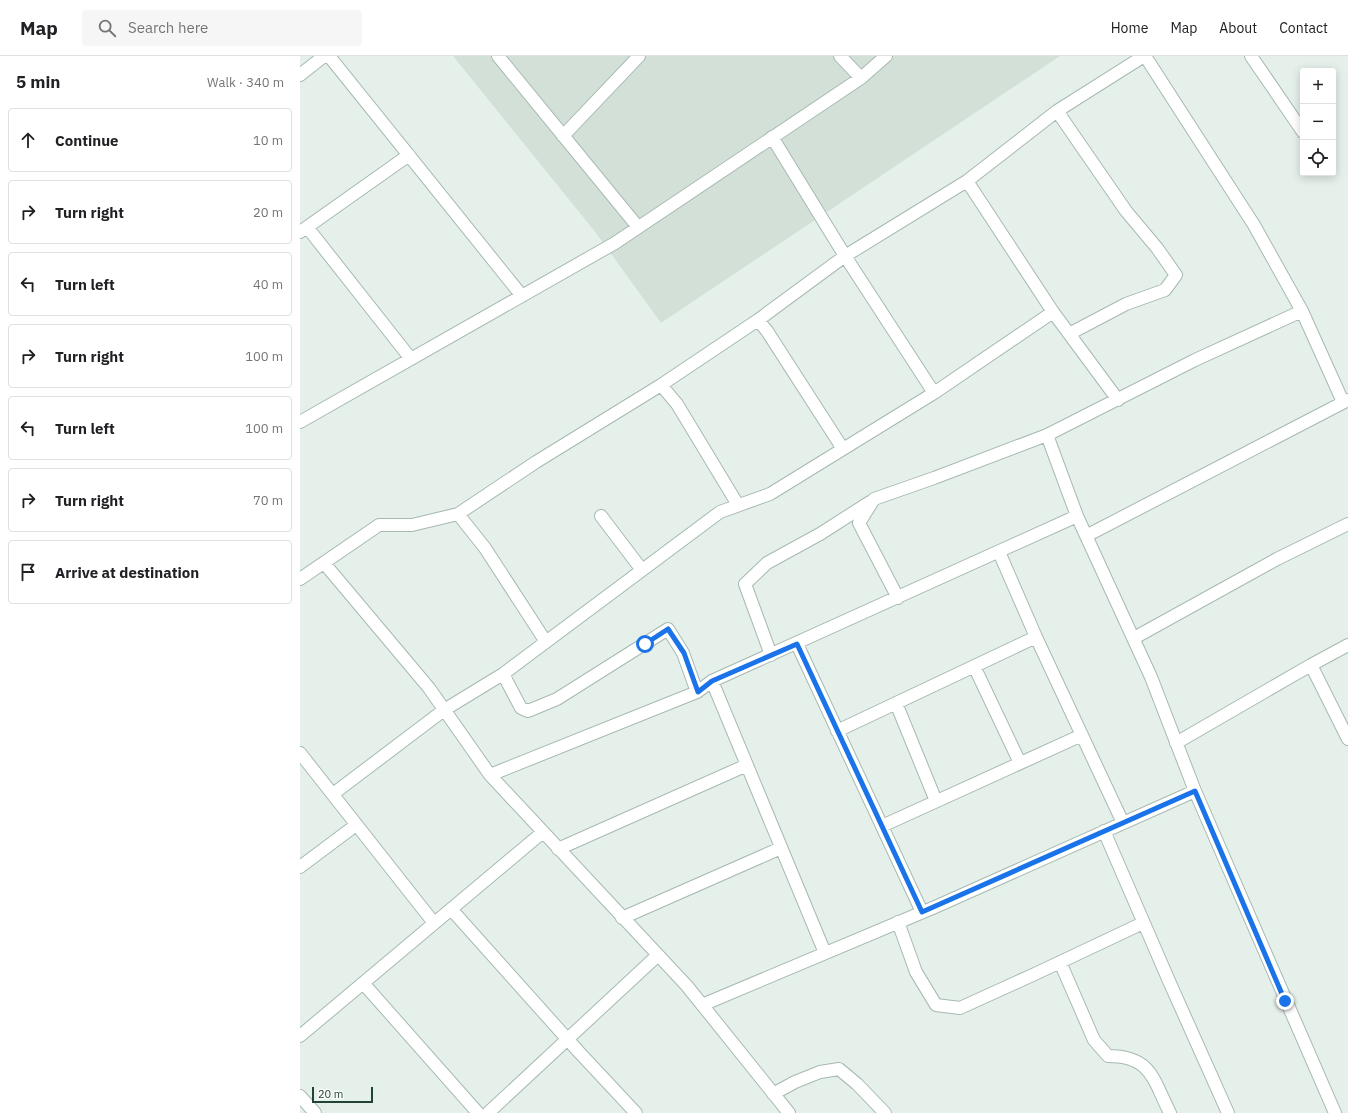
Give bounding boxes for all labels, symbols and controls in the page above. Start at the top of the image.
search box [82,10,362,46]
text: Map [20,16,58,40]
icon: search [96,17,118,39]
text: Search here [128,18,208,37]
text: Home [1111,19,1148,37]
text: Map [1170,19,1197,37]
text: About [1219,19,1257,37]
text: Contact [1279,19,1328,37]
map controls [1300,68,1336,176]
button: + [1300,68,1336,104]
text: 5 min [16,71,60,93]
text: Walk · 340 m [207,74,284,91]
button: − [1300,104,1336,140]
icon: ahead [17,129,39,151]
text: Continue [55,131,119,150]
text: 10 m [253,132,283,149]
button: locate [1300,140,1336,176]
icon: right [17,201,39,223]
text: Turn right [55,203,124,222]
text: 20 m [253,204,283,221]
icon: left [17,273,39,295]
text: Turn left [55,275,115,294]
text: 40 m [253,276,283,293]
icon: right [17,345,39,367]
text: Turn right [55,347,124,366]
text: 100 m [245,348,283,365]
icon: left [17,417,39,439]
text: Turn left [55,419,115,438]
text: 100 m [245,420,283,437]
icon: right [17,489,39,511]
text: Turn right [55,491,124,510]
text: 70 m [253,492,283,509]
icon: arrive [17,561,39,583]
text: Arrive at destination [55,563,199,582]
route start [636,635,654,653]
route end [1276,992,1294,1010]
scale bar [312,1085,373,1104]
text: 20 m [318,1087,343,1101]

